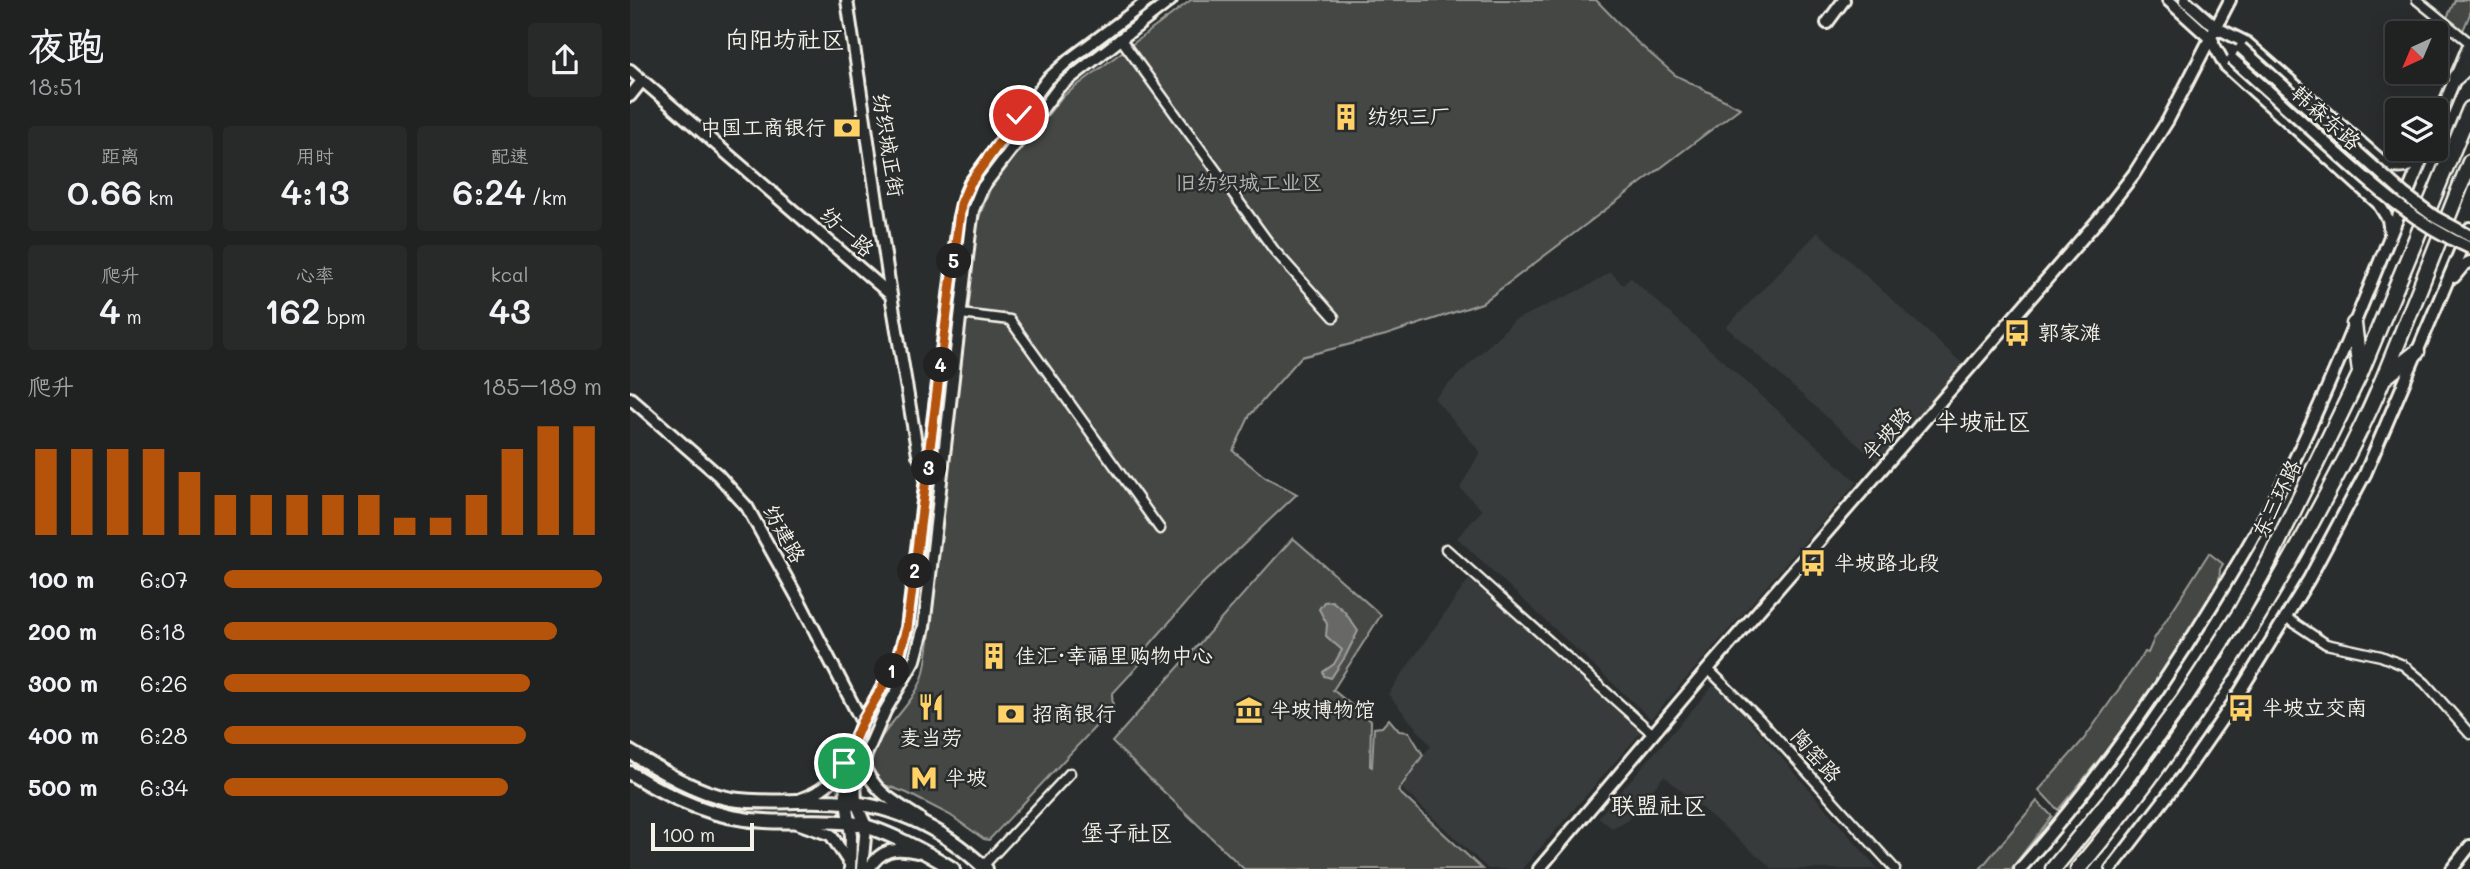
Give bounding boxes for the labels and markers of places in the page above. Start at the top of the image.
pin [989,85,1049,145]
building icon: 纺织三厂 [1331,102,1361,132]
place label: 纺织三厂 [1367,102,1451,129]
place label: 中国工商银行 [700,113,826,140]
bank icon: 中国工商银行 [832,113,862,143]
pin: 5 [936,244,972,278]
bus stop icon: 郭家滩 [2002,318,2032,348]
place label: 郭家滩 [2038,318,2101,345]
pin: 4 [924,348,958,382]
pin: 3 [912,450,946,486]
bus stop icon: 半坡路北段 [1798,548,1828,578]
place label: 半坡路北段 [1834,548,1939,575]
pin: 2 [898,554,932,588]
building icon: 佳汇·幸福里购物中心 [979,641,1009,671]
place label: 佳汇·幸福里购物中心 [1015,641,1213,668]
pin: 1 [874,654,910,688]
restaurant icon: 麦当劳 [916,692,946,722]
bus stop icon: 半坡立交南 [2226,693,2256,723]
place label: 半坡立交南 [2262,693,2367,720]
museum icon: 半坡博物馆 [1234,695,1264,725]
place label: 半坡博物馆 [1270,695,1375,722]
bank icon: 招商银行 [996,699,1026,729]
place label: 招商银行 [1032,699,1116,726]
place label: 麦当劳 [900,723,963,750]
pin [814,733,874,793]
metro station icon: 半坡 [909,763,939,793]
place label: 半坡 [945,763,987,790]

